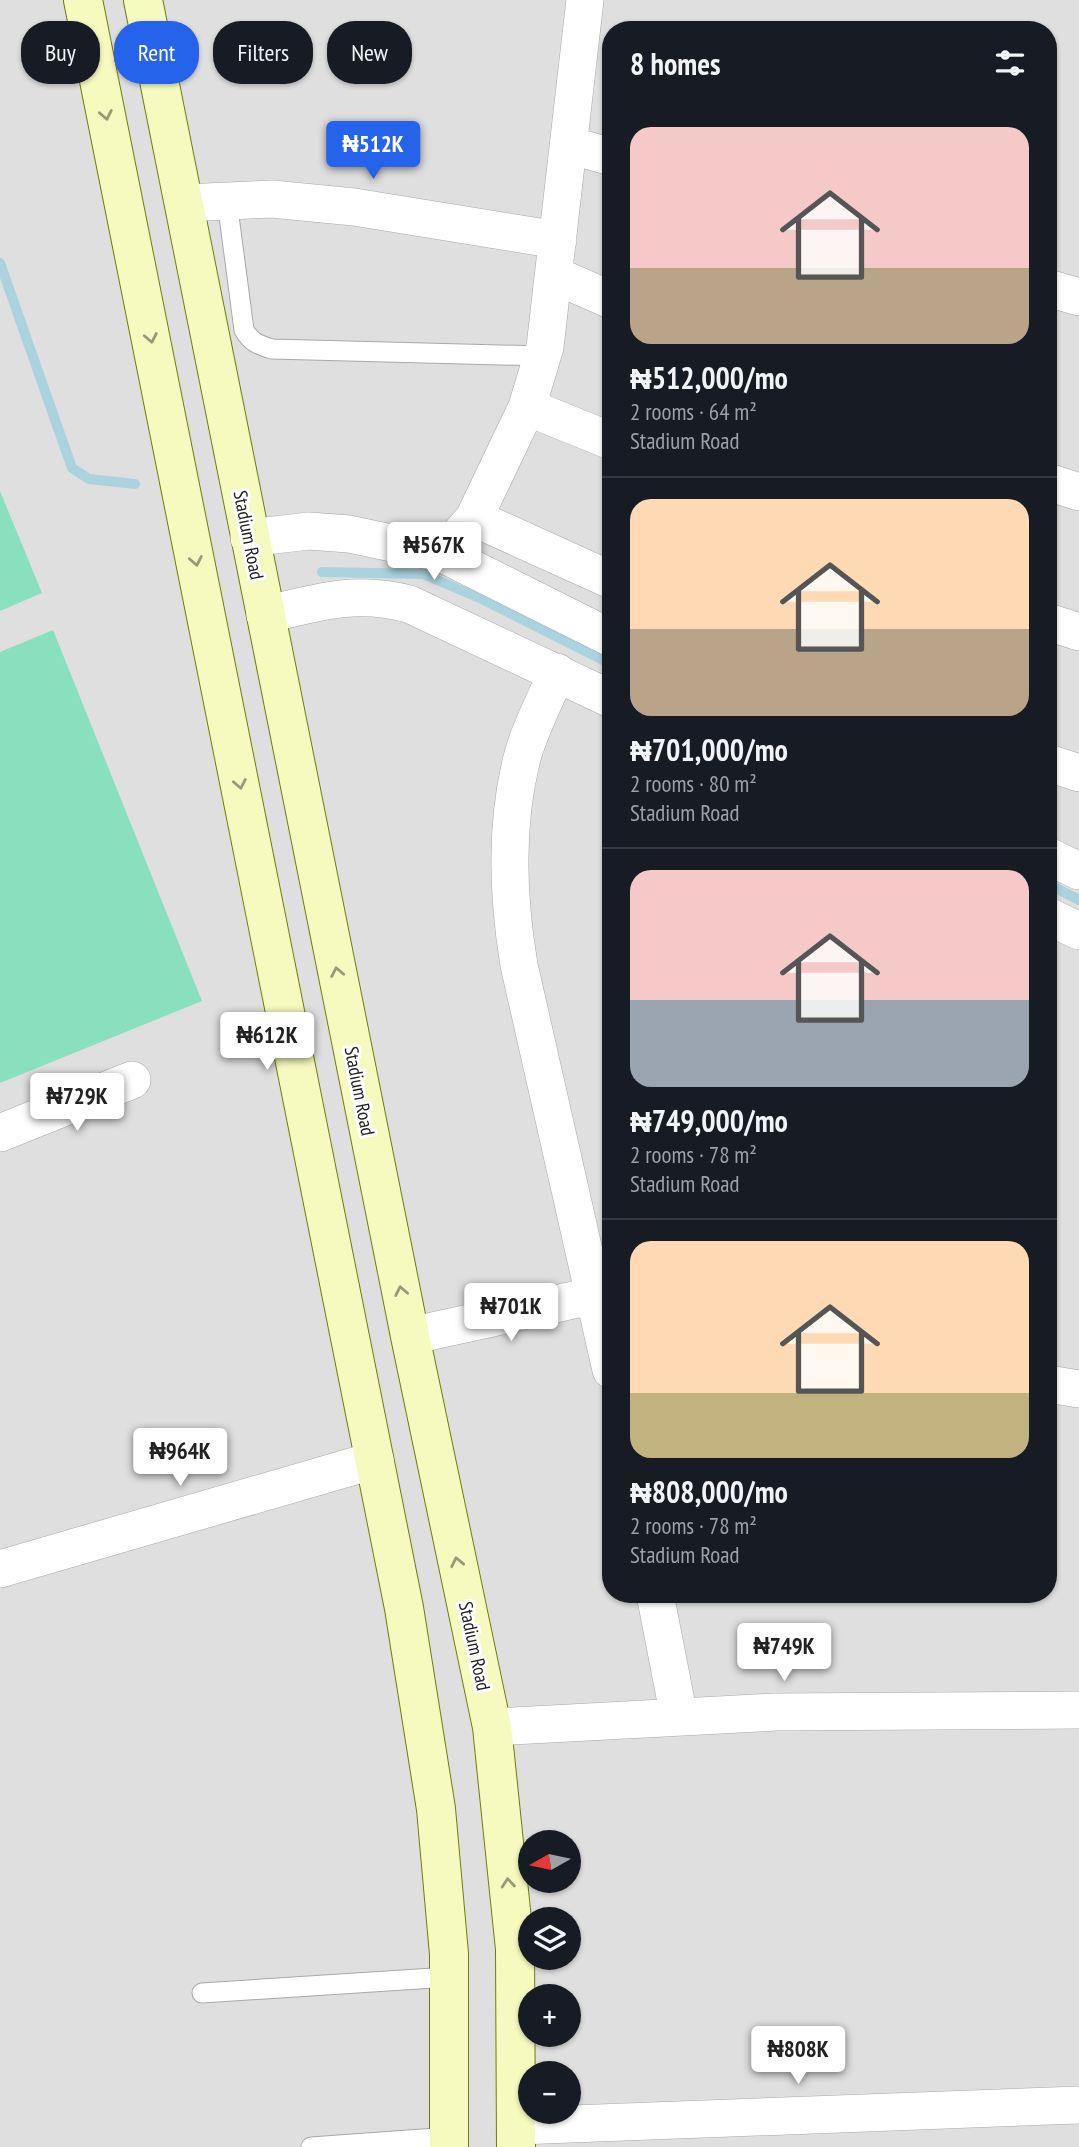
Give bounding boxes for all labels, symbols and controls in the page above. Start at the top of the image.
chip: Buy [21,21,100,84]
chip: Rent [114,21,199,84]
chip: Filters [213,21,313,84]
chip: New [327,21,412,84]
text: 8 homes [630,44,721,83]
icon: filters [991,44,1029,82]
one-way arrow [98,109,113,121]
pin: ₦512K [324,122,422,181]
text: ₦512K [342,129,404,158]
icon: home [767,172,893,298]
one-way arrow [143,332,158,344]
text: ₦512,000/mo [630,358,788,397]
text: 2 rooms · 64 m² [630,397,757,426]
text: Stadium Road [630,426,739,455]
street label: Stadium Road [229,488,269,582]
pin: ₦567K [385,522,483,582]
text: ₦567K [403,530,465,559]
icon: home [767,544,893,670]
one-way arrow [187,555,202,567]
text: ₦701,000/mo [630,730,788,769]
text: 2 rooms · 80 m² [630,769,757,798]
one-way arrow [232,778,247,790]
text: Stadium Road [630,798,739,827]
icon: home [767,915,893,1041]
one-way arrow [330,966,345,978]
pin: ₦612K [218,1012,316,1072]
text: ₦612K [236,1020,298,1049]
street label: Stadium Road [340,1044,380,1138]
pin: ₦729K [28,1074,126,1133]
text: ₦729K [46,1081,108,1110]
text: ₦749,000/mo [630,1101,788,1140]
text: 2 rooms · 78 m² [630,1140,757,1169]
text: Stadium Road [630,1169,739,1198]
pin: ₦701K [462,1284,560,1343]
one-way arrow [394,1285,409,1297]
icon: home [767,1286,893,1412]
text: ₦701K [480,1291,542,1320]
pin: ₦964K [131,1428,229,1488]
text: ₦964K [149,1436,211,1465]
text: ₦808,000/mo [630,1472,788,1511]
text: 2 rooms · 78 m² [630,1511,757,1540]
text: Stadium Road [630,1540,739,1569]
one-way arrow [451,1556,466,1568]
street label: Stadium Road [454,1599,496,1693]
pin: ₦749K [735,1624,833,1683]
text: ₦749K [753,1631,815,1660]
north arrow [518,1830,581,1894]
map controls [518,1830,581,2124]
one-way arrow [501,1877,516,1889]
button: layers [518,1907,581,1970]
button: + [518,1984,581,2047]
pin: ₦808K [749,2026,847,2086]
text: ₦808K [767,2034,829,2063]
button: − [518,2061,581,2124]

